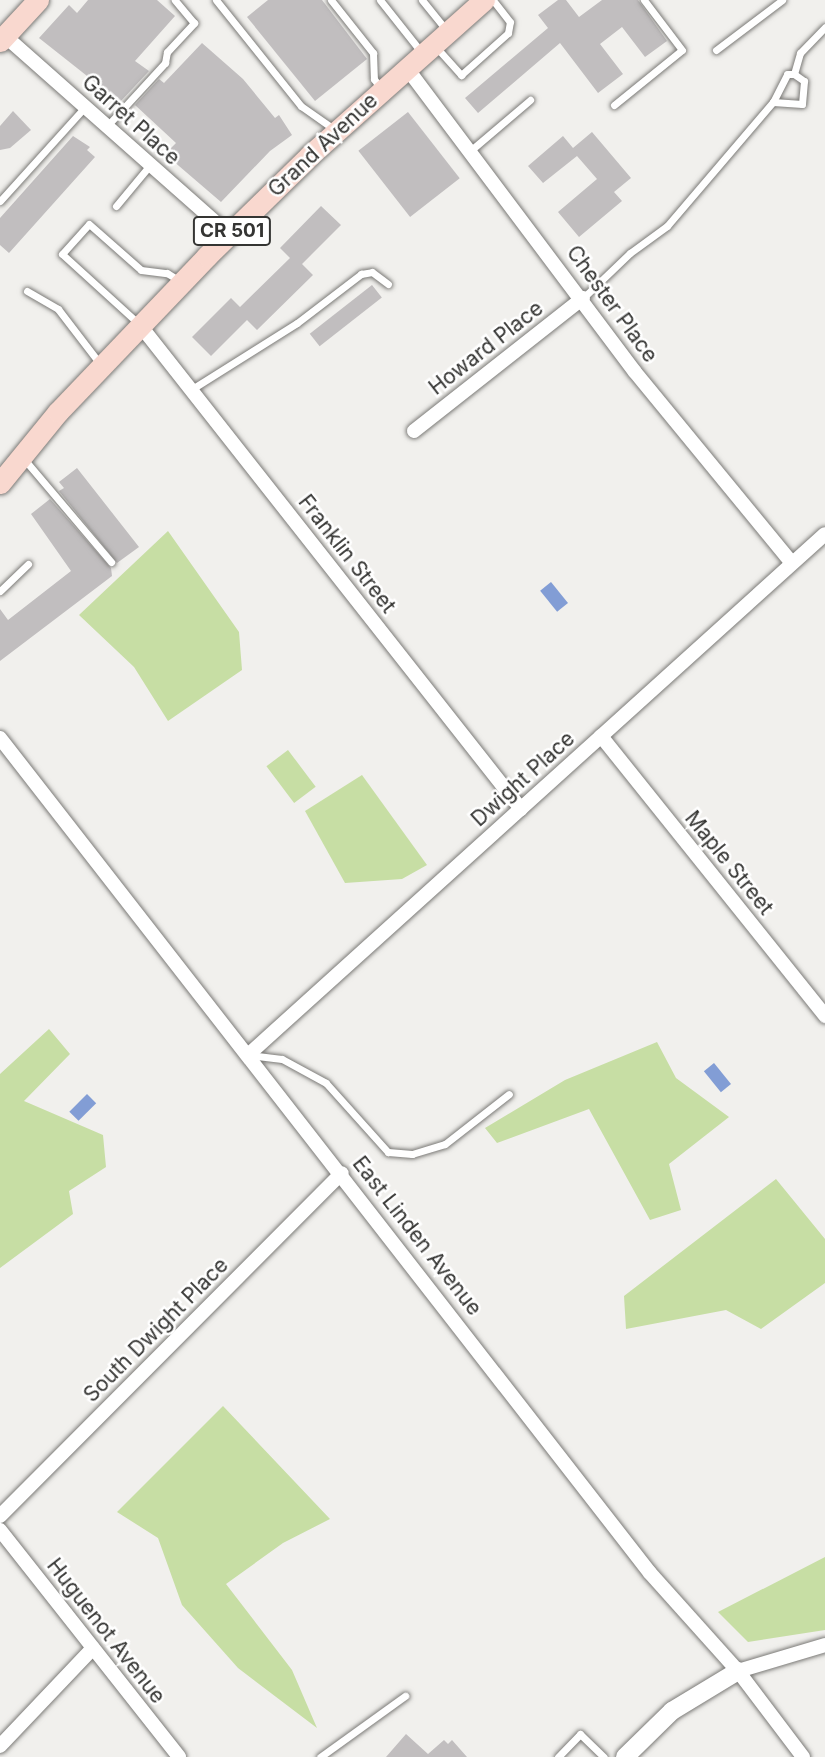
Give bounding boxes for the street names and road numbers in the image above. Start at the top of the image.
street label: Garret Place [77,70,185,170]
street label: Grand Avenue [263,88,383,202]
road number: CR 501 [192,216,272,246]
street label: Chester Place [561,241,663,367]
street label: Howard Place [424,296,548,400]
street label: Franklin Street [293,490,401,618]
street label: Dwight Place [466,726,580,832]
street label: Maple Street [680,806,778,920]
street label: East Linden Avenue [347,1151,487,1321]
street label: South Dwight Place [79,1253,233,1407]
street label: Huguenot Avenue [42,1553,170,1709]

